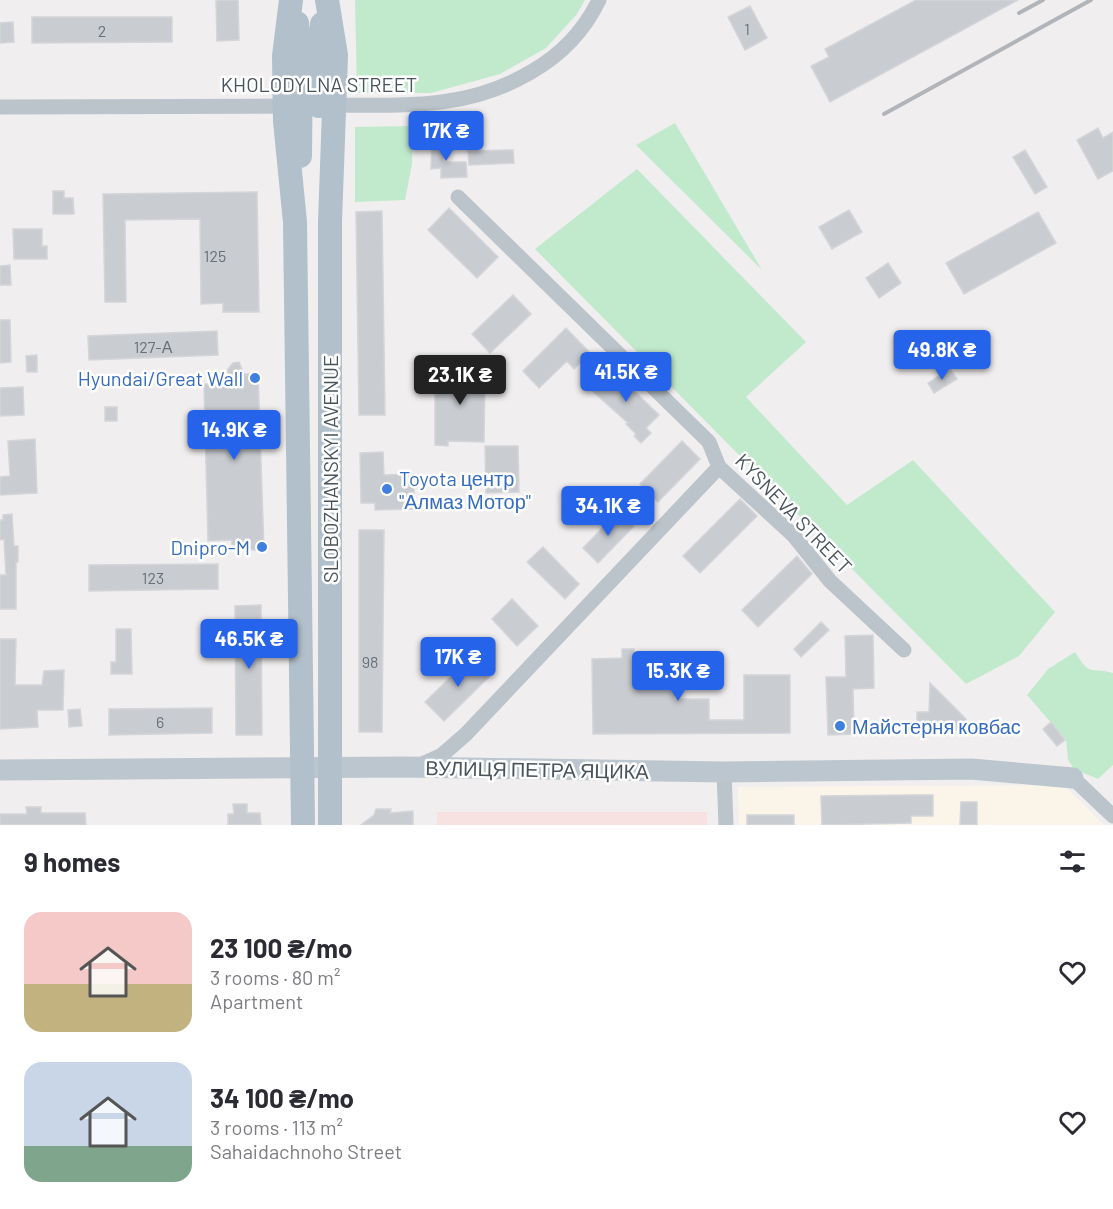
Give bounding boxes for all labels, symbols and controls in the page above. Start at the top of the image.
house number: 1 [744,19,750,38]
house number: 2 [98,21,106,40]
street label: KHOLODYLNA STREET [221,72,417,96]
pin: 17K ₴ [404,111,488,162]
text: 17K ₴ [423,118,469,142]
house number: 125 [204,246,226,265]
pin: 49.8K ₴ [887,330,997,381]
house number: 127-А [134,337,173,356]
text: 49.8K ₴ [908,337,976,361]
pin: 41.5K ₴ [571,352,681,403]
street label: SLOBOZHANSKYI AVENUE [318,355,342,583]
pin: 23.1K ₴ [405,355,515,406]
text: 41.5K ₴ [594,359,658,383]
text: 23.1K ₴ [428,362,492,386]
place label: Hyundai/Great Wall [78,366,243,390]
marker: Hyundai/Great Wall [248,371,262,385]
pin: 14.9K ₴ [179,410,289,461]
text: 14.9K ₴ [201,417,267,441]
street label: KYSNEVA STREET [731,448,857,578]
place label: Toyota центр "Алмаз Мотор" [399,466,531,513]
marker: Toyota центр "Алмаз Мотор" [380,482,394,496]
pin: 34.1K ₴ [553,486,663,537]
text: 34.1K ₴ [575,493,641,517]
place label: Dnipro-M [170,535,250,559]
marker: Dnipro-M [255,540,269,554]
house number: 123 [142,568,164,587]
pin: 46.5K ₴ [194,619,304,670]
text: 46.5K ₴ [215,626,283,650]
pin: 17K ₴ [416,637,500,688]
text: 17K ₴ [435,644,481,668]
pin: 15.3K ₴ [623,651,733,702]
house number: 98 [362,652,378,671]
text: 15.3K ₴ [646,658,710,682]
house number: 6 [156,712,164,731]
place label: Майстерня ковбас [852,714,1021,738]
marker: Майстерня ковбас [833,719,847,733]
street label: ВУЛИЦЯ ПЕТРА ЯЦИКА [425,755,650,783]
icon: filters [1056,845,1089,878]
text: 9 homes [24,846,120,877]
text: 23 100 ₴/mo [210,932,352,963]
icon: home [72,936,144,1008]
icon: heart [1056,956,1089,989]
text: 3 rooms · 80 m² [210,965,340,989]
text: Apartment [210,989,303,1013]
text: 34 100 ₴/mo [210,1082,354,1113]
icon: home [72,1086,144,1158]
icon: heart [1056,1106,1089,1139]
text: 3 rooms · 113 m² [210,1115,343,1139]
text: Sahaidachnoho Street [210,1139,402,1163]

